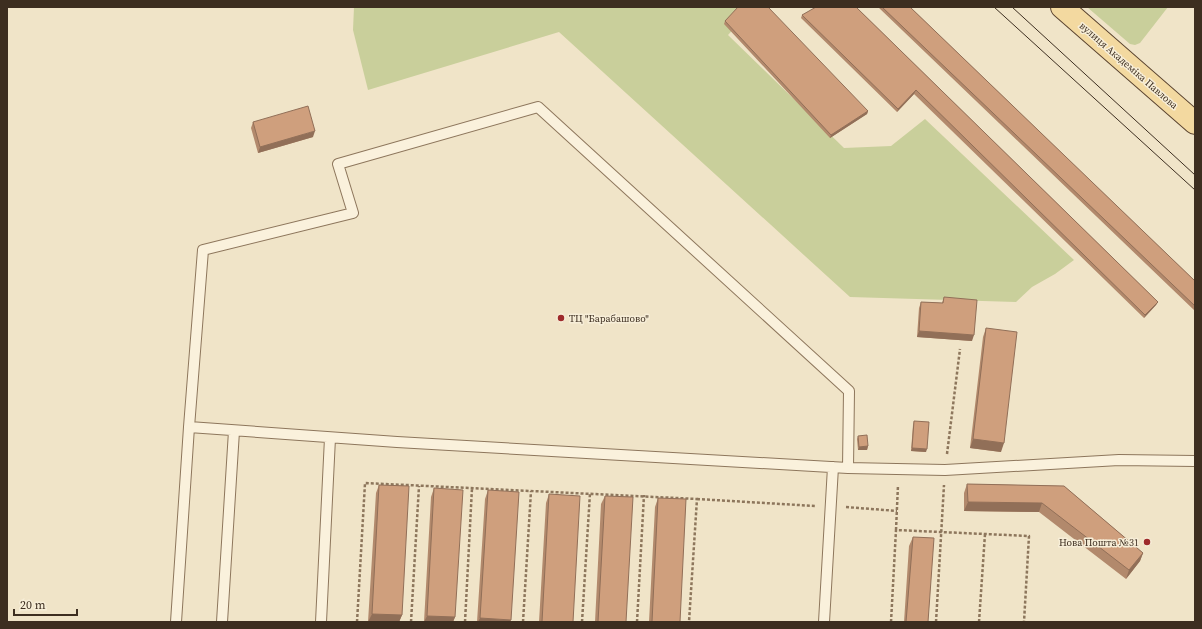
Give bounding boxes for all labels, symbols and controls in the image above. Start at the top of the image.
street label: вулиця Академіка Павлова [1077,19,1181,112]
place label: ТЦ "Барабашово" [569,312,649,325]
marker: ТЦ "Барабашово" [556,313,566,323]
place label: Нова Пошта №31 [1059,536,1139,549]
marker: Нова Пошта №31 [1142,537,1152,547]
scale bar [14,591,77,617]
text: 20 m [20,597,46,613]

